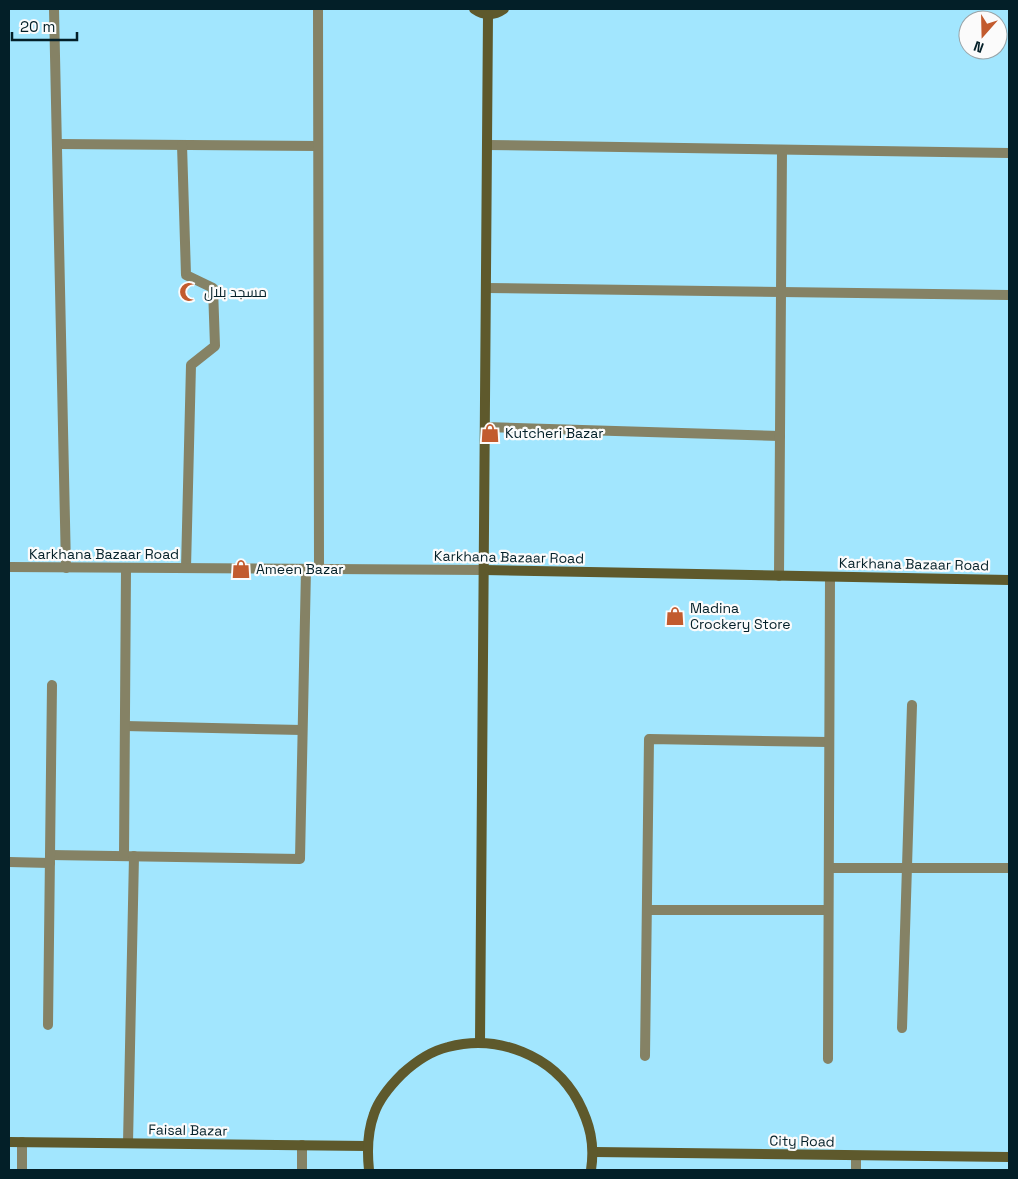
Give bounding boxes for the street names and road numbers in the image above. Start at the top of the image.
street label: Karkhana Bazaar Road [29,545,179,563]
street label: Karkhana Bazaar Road [434,547,584,567]
street label: Karkhana Bazaar Road [839,554,989,574]
street label: Faisal Bazar [148,1120,228,1140]
street label: City Road [769,1131,835,1151]

